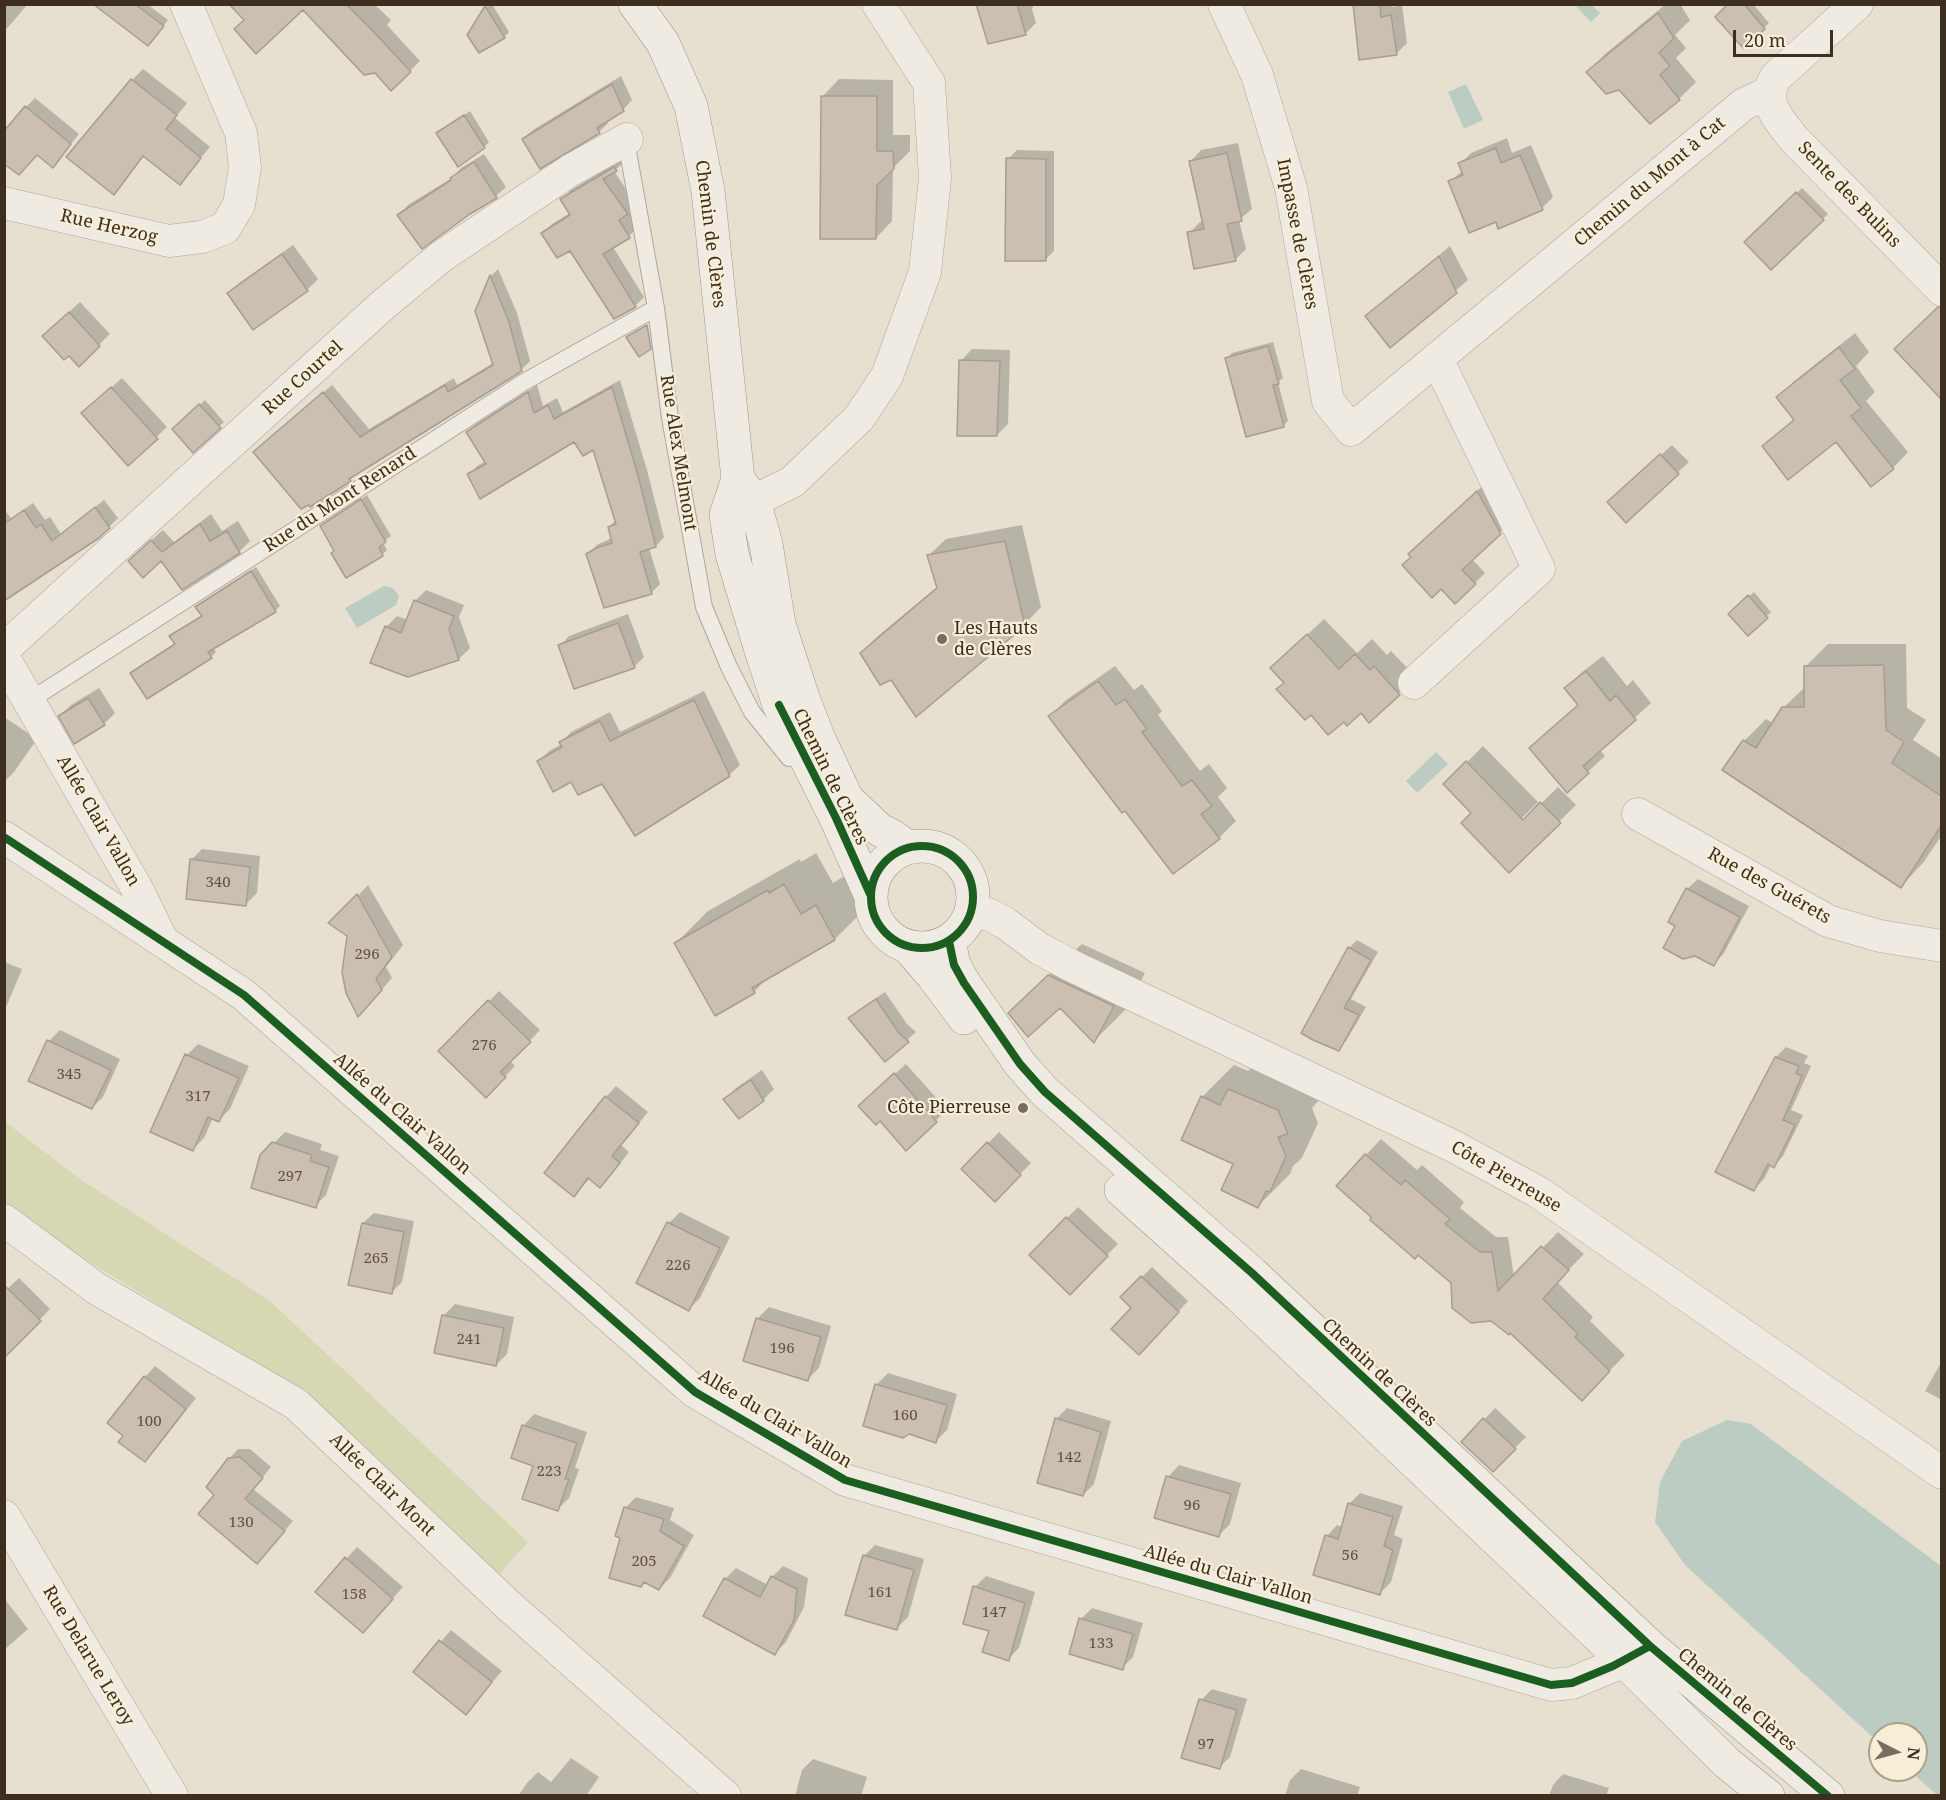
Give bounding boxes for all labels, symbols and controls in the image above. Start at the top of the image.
scale bar [1736,18,1836,56]
text: 20 m [1744,28,1786,52]
street label: Chemin du Mont à Cat [1570,112,1730,252]
street label: Sente des Bulins [1793,137,1905,253]
street label: Impasse de Clères [1272,157,1322,311]
street label: Chemin de Clères [690,159,730,309]
street label: Rue Herzog [58,205,160,249]
street label: Rue Courtel [258,336,348,420]
street label: Rue Alex Melmont [655,373,701,533]
street label: Rue du Mont Renard [260,443,420,557]
place label: Les Hauts de Clères [954,618,1038,660]
marker: Les Hauts de Clères [935,632,949,646]
street label: Chemin de Clères [788,705,872,849]
street label: Allée Clair Vallon [52,752,144,890]
street label: Rue des Guérets [1704,843,1834,929]
house number: 340 [205,874,231,892]
house number: 296 [354,946,380,964]
house number: 276 [471,1037,497,1055]
street label: Allée du Clair Vallon [329,1048,475,1180]
house number: 345 [56,1066,82,1084]
house number: 317 [185,1088,211,1106]
place label: Côte Pierreuse [887,1097,1011,1119]
marker: Côte Pierreuse [1016,1101,1030,1115]
street label: Côte Pierreuse [1447,1137,1565,1217]
house number: 297 [277,1168,303,1186]
house number: 265 [363,1250,389,1268]
house number: 226 [665,1257,691,1275]
street label: Chemin de Clères [1317,1314,1441,1432]
house number: 241 [456,1331,482,1349]
house number: 196 [769,1340,795,1358]
street label: Allée du Clair Vallon [694,1365,856,1473]
house number: 160 [892,1407,918,1425]
house number: 100 [136,1413,162,1431]
street label: Allée Clair Mont [325,1429,439,1541]
house number: 142 [1056,1449,1082,1467]
house number: 223 [536,1463,562,1481]
house number: 96 [1184,1497,1200,1515]
house number: 130 [228,1514,254,1532]
street label: Allée du Clair Vallon [1141,1541,1315,1609]
house number: 56 [1342,1547,1358,1565]
house number: 205 [631,1553,657,1571]
street label: Rue Delarue Leroy [38,1582,138,1730]
house number: 161 [867,1584,893,1602]
house number: 158 [341,1586,367,1604]
house number: 147 [981,1604,1007,1622]
house number: 133 [1088,1635,1114,1653]
street label: Chemin de Clères [1673,1644,1801,1756]
north arrow [1868,1722,1928,1782]
house number: 97 [1198,1736,1214,1754]
text: N [1902,1746,1926,1761]

